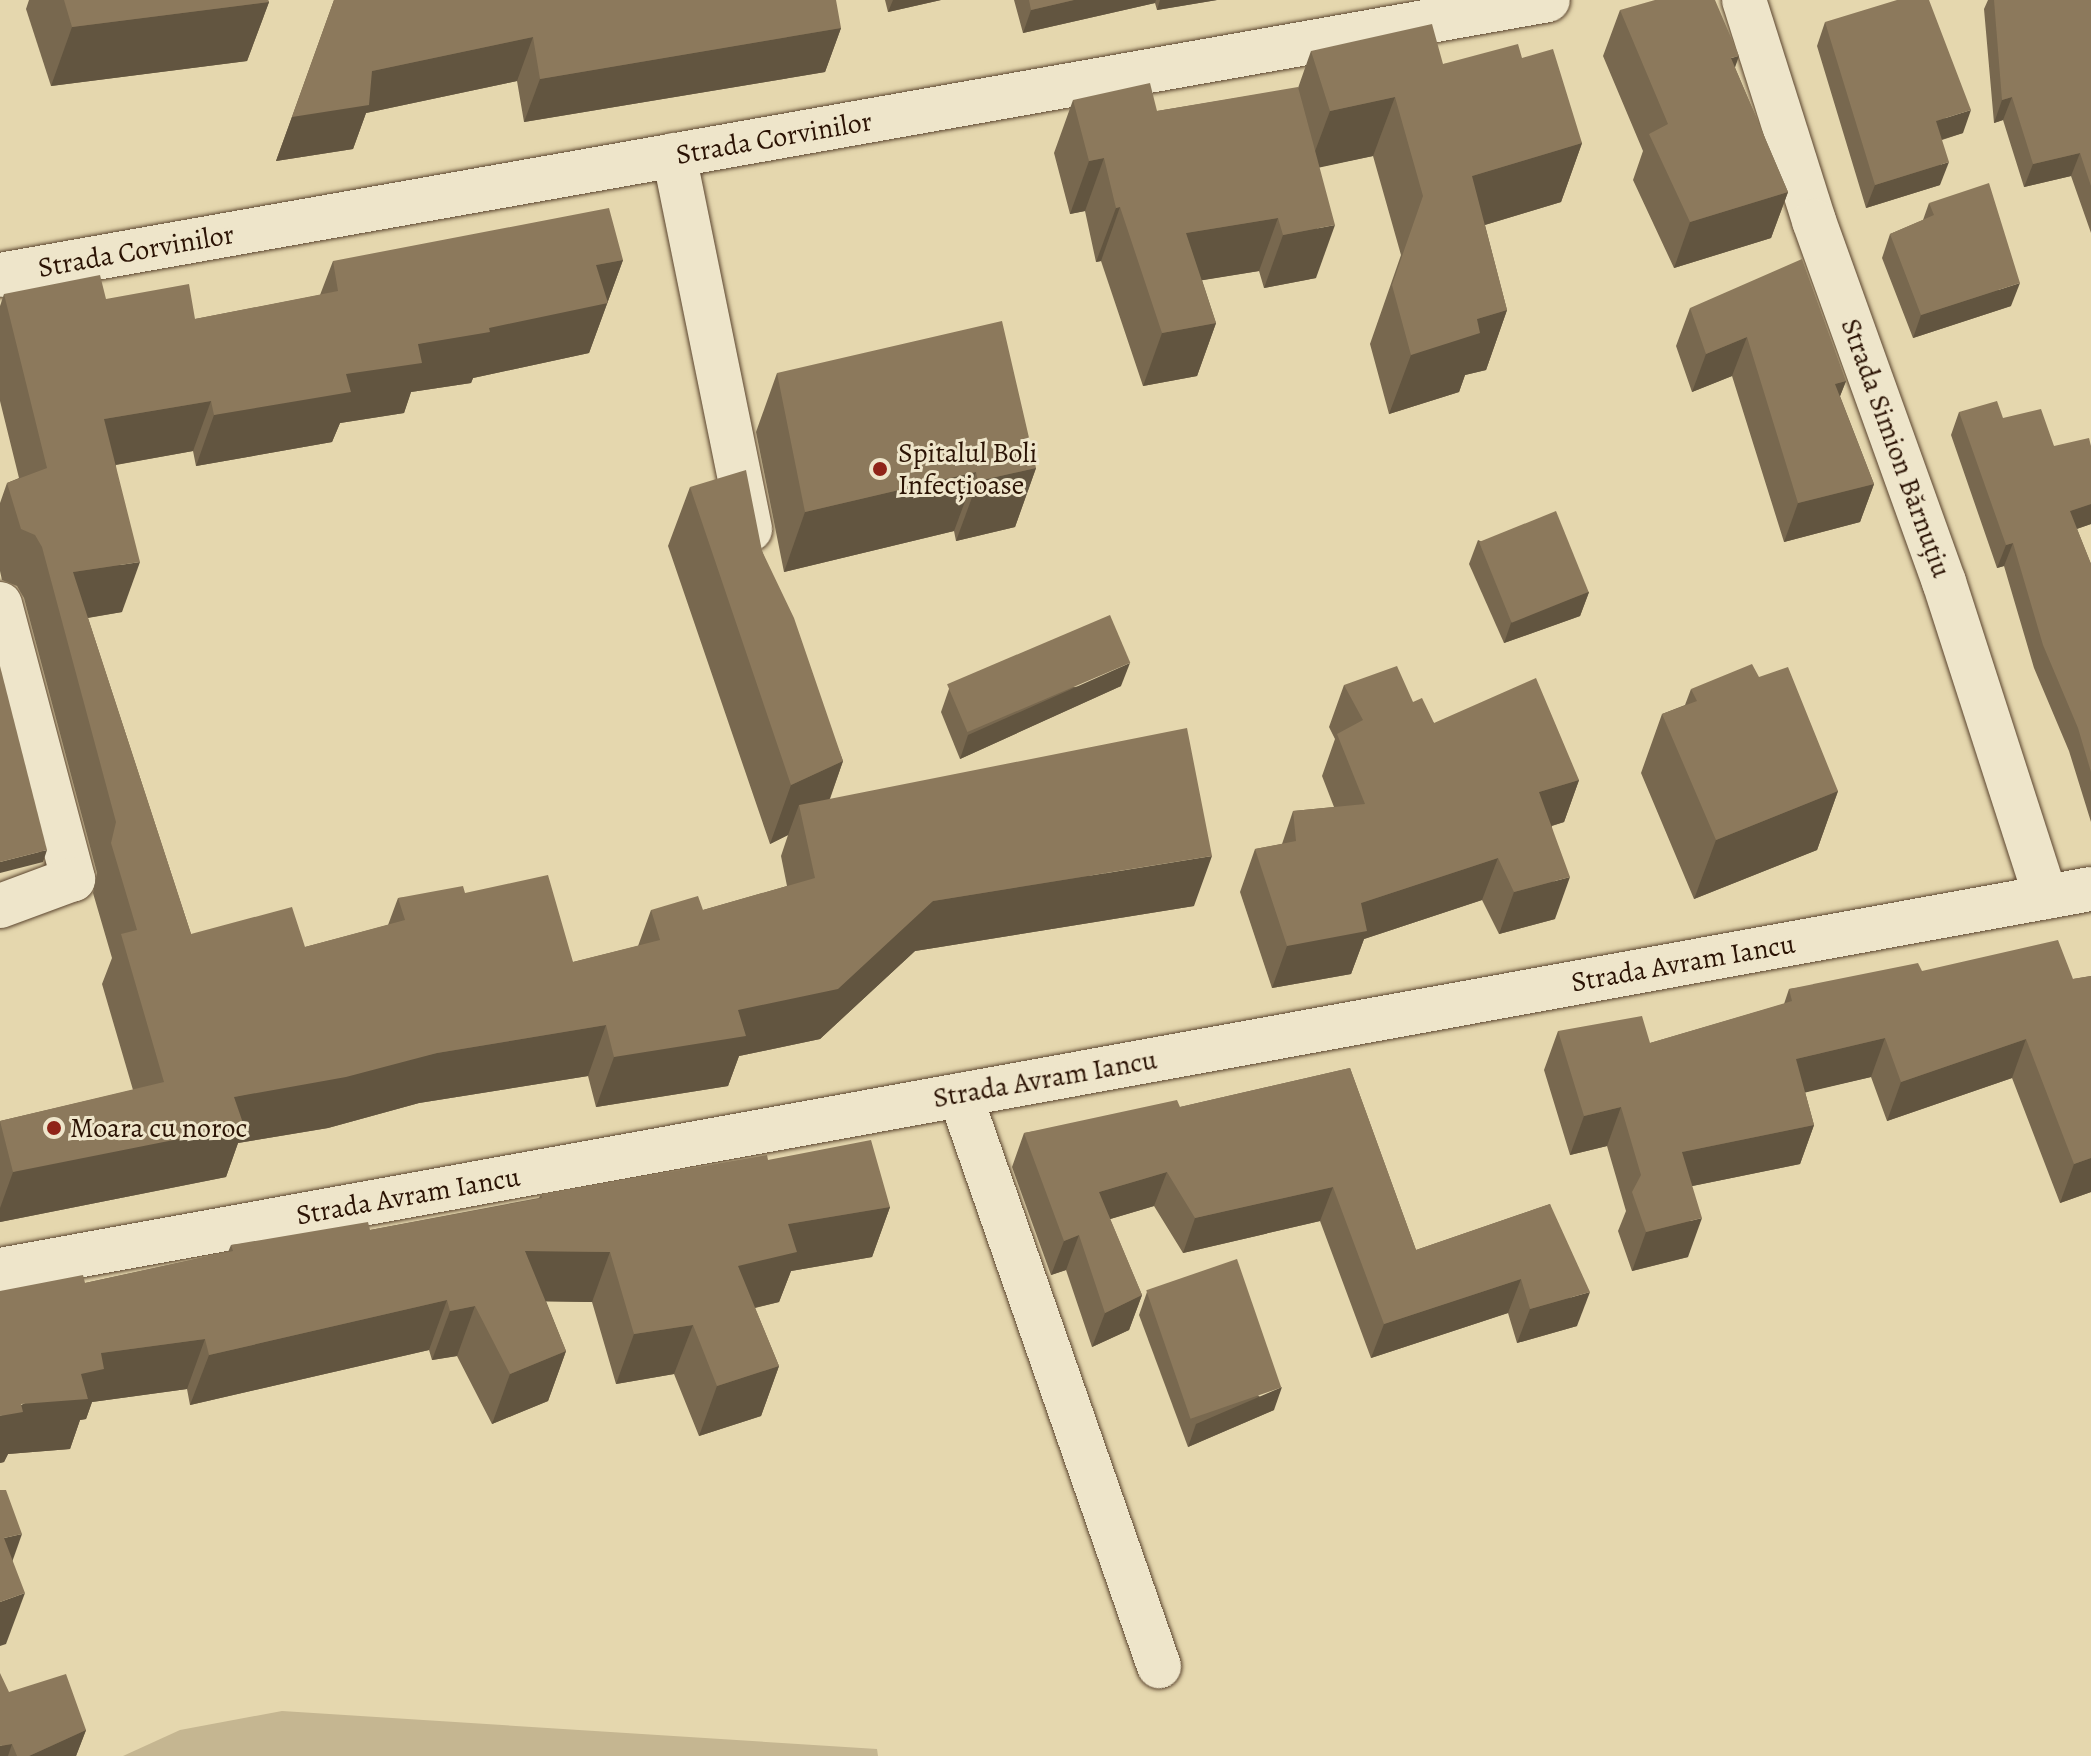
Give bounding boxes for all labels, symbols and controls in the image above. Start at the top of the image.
street label: Strada Corvinilor [673,104,875,172]
street label: Strada Corvinilor [35,217,237,285]
street label: Strada Simion Bărnuțiu [1834,314,1958,582]
place label: Spitalul Boli Infecțioase [898,436,1037,502]
marker: Spitalul Boli Infecțioase [869,458,891,480]
street label: Strada Avram Iancu [1568,927,1798,999]
street label: Strada Avram Iancu [930,1043,1160,1115]
place label: Moara cu noroc [70,1111,247,1145]
marker: Moara cu noroc [45,1119,63,1137]
street label: Strada Avram Iancu [293,1160,523,1232]

